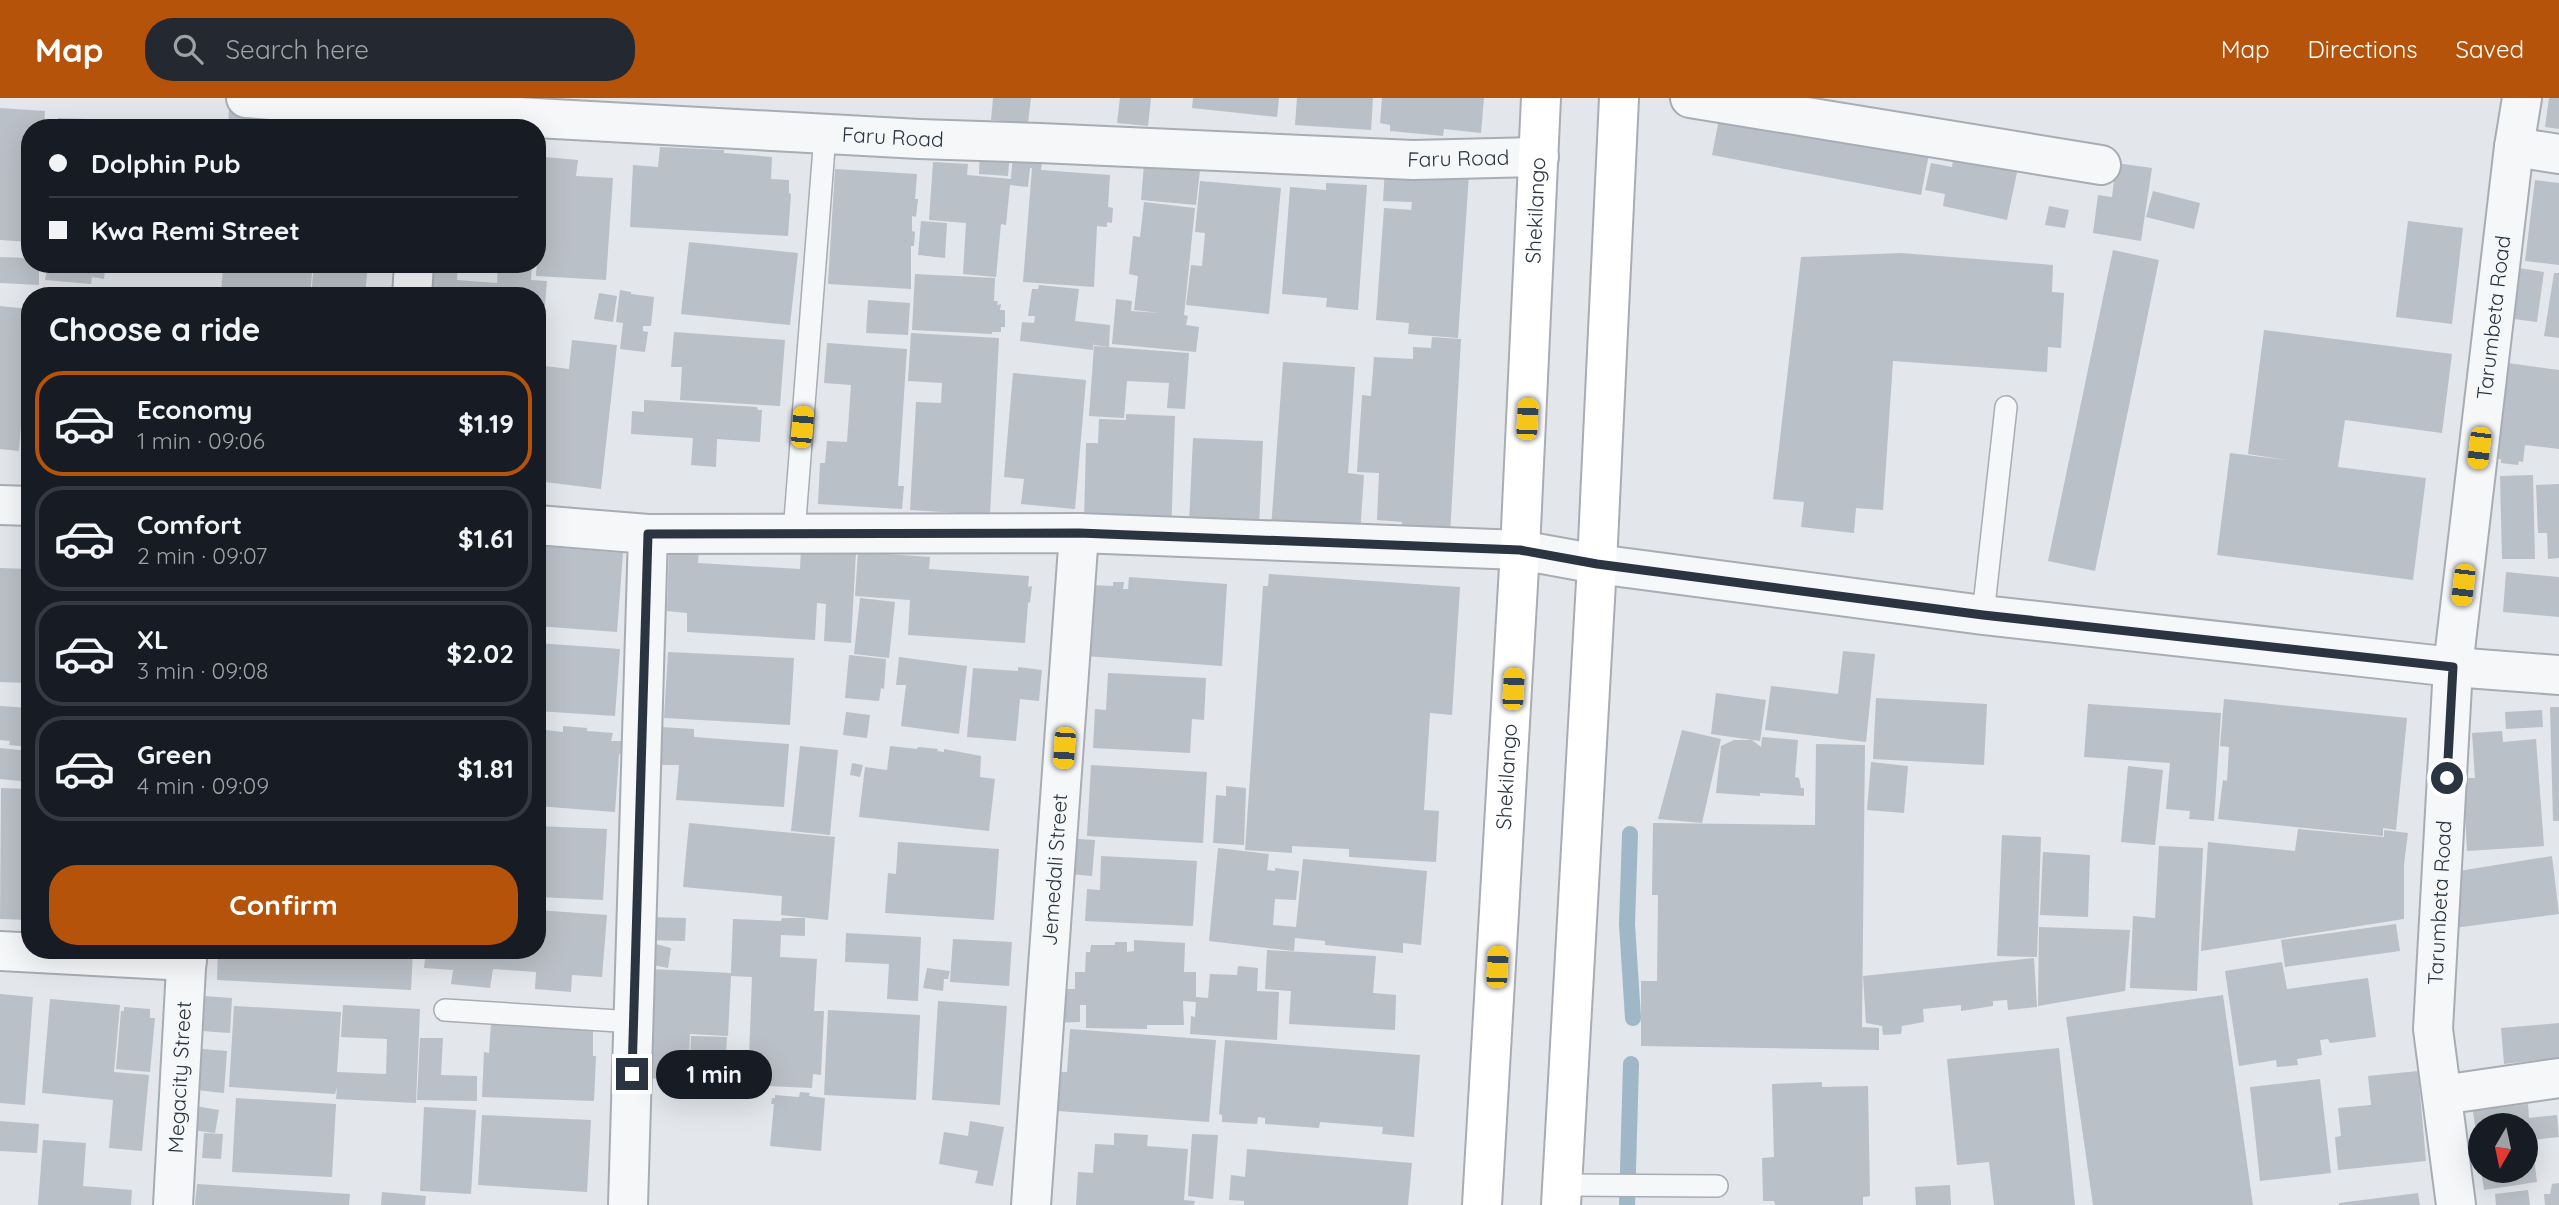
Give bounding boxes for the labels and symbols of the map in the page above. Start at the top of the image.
street label: Faru Road [841,121,944,152]
street label: Faru Road [1407,144,1510,172]
street label: Shekilango [1519,157,1550,264]
street label: Tarumbeta Road [2470,234,2516,401]
car [1516,397,1539,441]
car [790,405,815,449]
car [2467,426,2492,470]
car [2451,563,2476,607]
car [1502,667,1525,711]
street label: Shekilango [1490,723,1522,831]
car [1053,726,1076,770]
route start [2431,762,2463,794]
street label: Jemedali Street [1036,793,1072,947]
street label: Tarumbeta Road [2421,820,2457,986]
car [1486,945,1509,989]
street label: Megacity Street [162,1000,196,1154]
callout: 1 min [656,1049,772,1098]
route end [616,1058,648,1090]
north arrow [2468,1113,2538,1183]

